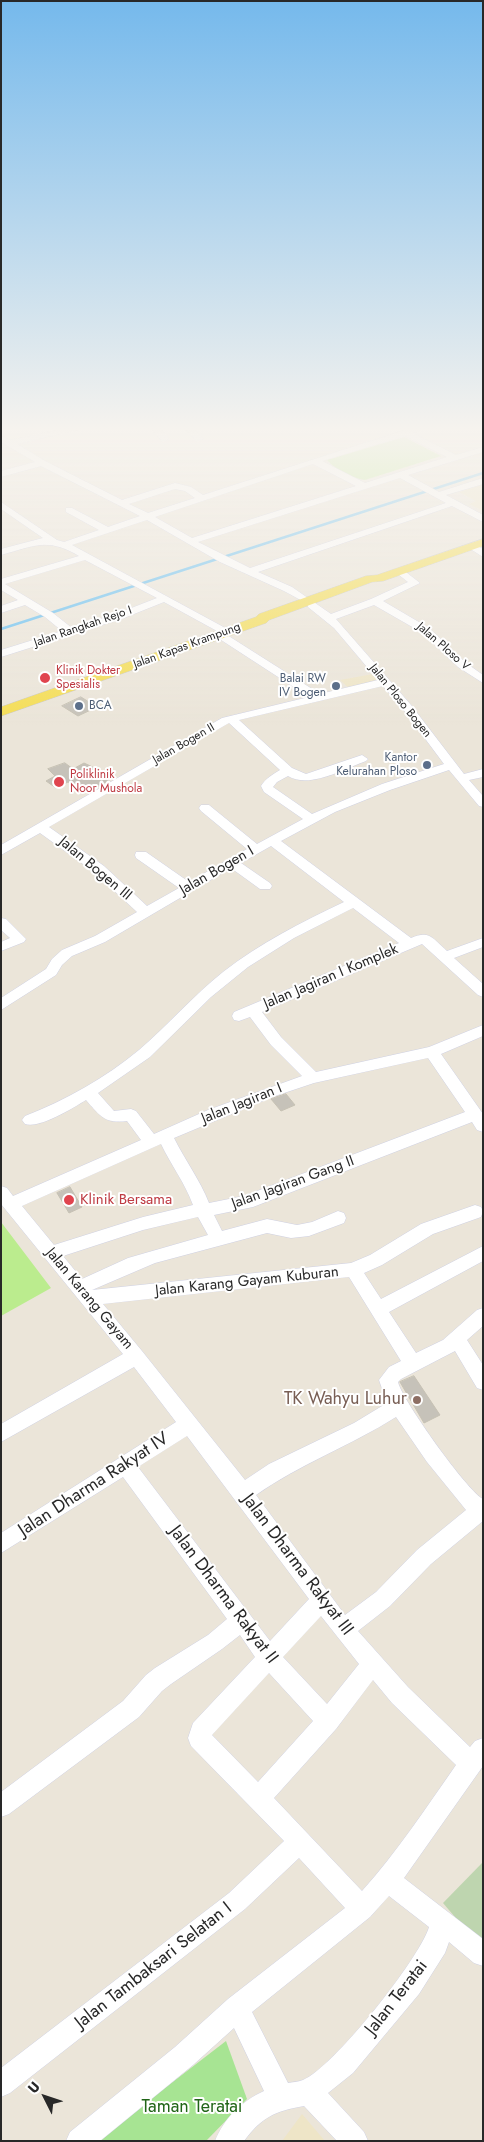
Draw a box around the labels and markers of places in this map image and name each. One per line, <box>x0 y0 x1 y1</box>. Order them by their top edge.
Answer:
place label: Klinik Dokter Spesialis <box>56 664 120 692</box>
marker: Klinik Dokter Spesialis <box>38 671 52 685</box>
place label: Balai RW IV Bogen <box>279 672 326 700</box>
marker: Balai RW IV Bogen <box>330 680 342 692</box>
place label: BCA <box>89 699 112 713</box>
marker: BCA <box>73 700 85 712</box>
place label: Kantor Kelurahan Ploso <box>336 751 417 779</box>
marker: Kantor Kelurahan Ploso <box>421 759 433 771</box>
place label: Poliklinik Noor Mushola <box>70 768 142 796</box>
marker: Poliklinik Noor Mushola <box>52 775 66 789</box>
place label: Klinik Bersama <box>80 1191 172 1209</box>
marker: Klinik Bersama <box>62 1193 76 1207</box>
place label: TK Wahyu Luhur <box>284 1389 407 1411</box>
marker: TK Wahyu Luhur <box>411 1394 423 1406</box>

